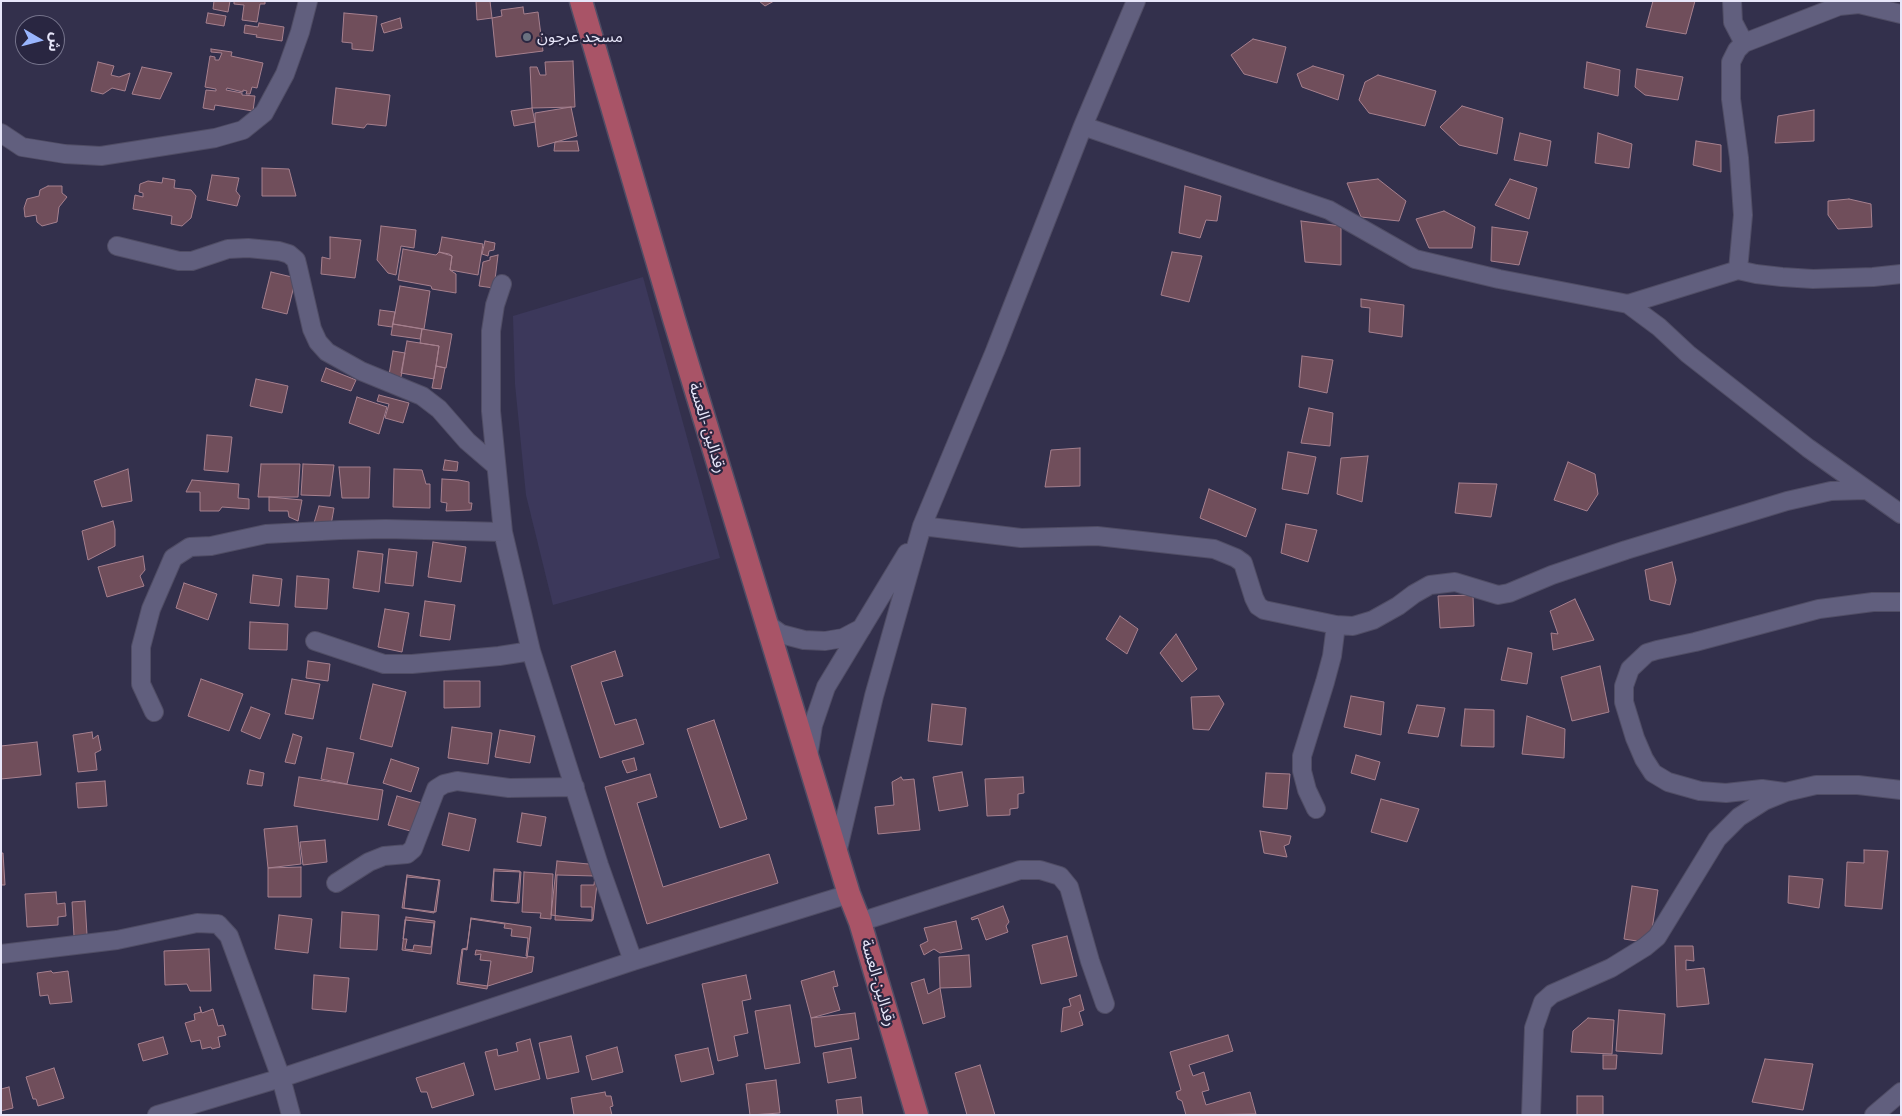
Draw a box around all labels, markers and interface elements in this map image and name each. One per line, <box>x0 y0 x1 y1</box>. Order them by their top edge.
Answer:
north arrow <box>15 15 65 65</box>
place label: مسجد عرجون <box>537 27 623 47</box>
text: ش <box>45 31 64 53</box>
marker: مسجد عرجون <box>521 31 533 43</box>
street label: رقدالين -العسة <box>684 380 730 476</box>
street label: رقدالين-العسة <box>856 937 900 1029</box>

